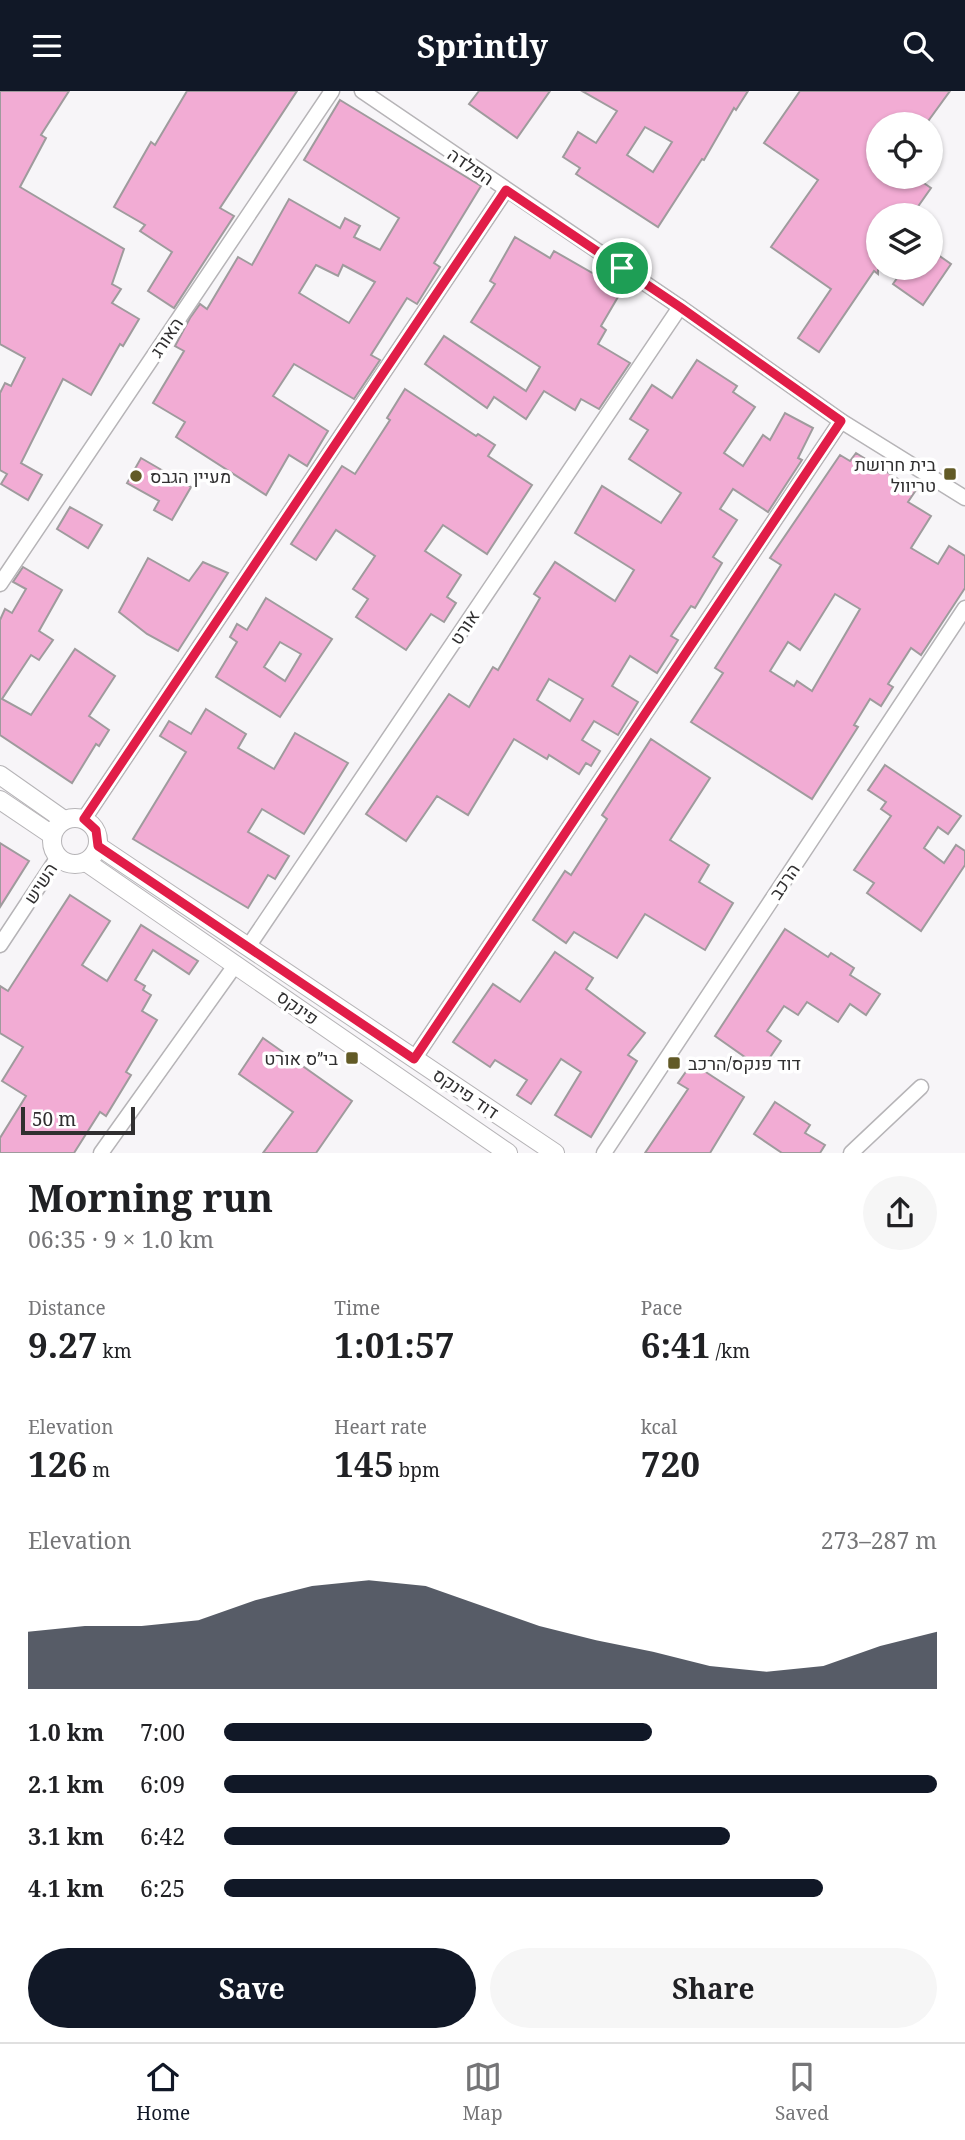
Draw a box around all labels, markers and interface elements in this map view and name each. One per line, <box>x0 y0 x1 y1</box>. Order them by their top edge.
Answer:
text: Sprintly <box>417 24 548 67</box>
icon: menu <box>28 27 66 65</box>
icon: search <box>899 27 937 65</box>
map controls <box>866 112 943 280</box>
button: locate <box>866 112 943 189</box>
street label: הפלדה <box>443 142 499 190</box>
button: layers <box>866 203 943 280</box>
pin <box>592 238 652 298</box>
icon: arrive <box>603 249 641 287</box>
street label: האורג <box>144 312 188 362</box>
place label: בית חרושת טריוול <box>855 452 937 497</box>
place label: מעיין הגבס <box>150 464 231 488</box>
marker: בית חרושת טריוול <box>942 466 958 482</box>
marker: מעיין הגבס <box>128 468 144 484</box>
street label: אורט <box>444 605 484 649</box>
street label: השיש <box>18 858 62 908</box>
street label: הרכב <box>763 858 805 904</box>
street label: פינקס <box>272 984 324 1030</box>
place label: בי״ס אורט <box>264 1046 339 1070</box>
marker: בי״ס אורט <box>344 1050 360 1066</box>
place label: דוד פנקס/הרכב <box>688 1051 801 1075</box>
marker: דוד פנקס/הרכב <box>666 1055 682 1071</box>
street label: דוד פינקס <box>428 1062 504 1124</box>
scale bar <box>21 1104 135 1136</box>
text: 50 m <box>32 1106 76 1132</box>
text: Morning run <box>28 1171 273 1223</box>
button: share <box>863 1176 937 1250</box>
text: 06:35 · 9 × 1.0 km <box>28 1223 214 1255</box>
text: Distance <box>28 1295 106 1321</box>
text: Time <box>334 1295 380 1321</box>
text: Pace <box>641 1295 682 1321</box>
text: 9.27 <box>28 1321 98 1368</box>
text: 1:01:57 <box>334 1321 454 1368</box>
text: 6:41 <box>641 1321 711 1368</box>
text: km <box>98 1338 132 1364</box>
text: /km <box>711 1338 750 1364</box>
text: Elevation <box>28 1414 114 1440</box>
text: Heart rate <box>334 1414 427 1440</box>
text: kcal <box>641 1414 677 1440</box>
text: 126 <box>28 1440 87 1487</box>
text: 145 <box>334 1440 394 1487</box>
text: 720 <box>641 1440 700 1487</box>
text: m <box>87 1457 110 1483</box>
text: bpm <box>394 1457 440 1483</box>
text: Elevation <box>28 1524 132 1556</box>
text: 273–287 m <box>821 1524 937 1556</box>
text: 1.0 km <box>28 1716 104 1748</box>
text: 7:00 <box>140 1716 185 1748</box>
text: 2.1 km <box>28 1768 104 1800</box>
text: 6:09 <box>140 1768 185 1800</box>
text: 3.1 km <box>28 1820 104 1852</box>
text: 6:42 <box>140 1820 185 1852</box>
text: 4.1 km <box>28 1872 104 1904</box>
text: 6:25 <box>140 1872 185 1904</box>
button: Save <box>28 1948 476 2028</box>
button: Share <box>490 1948 937 2028</box>
tab: Home <box>136 2058 190 2126</box>
tab: Map <box>463 2058 503 2126</box>
tab: Saved <box>775 2058 829 2126</box>

